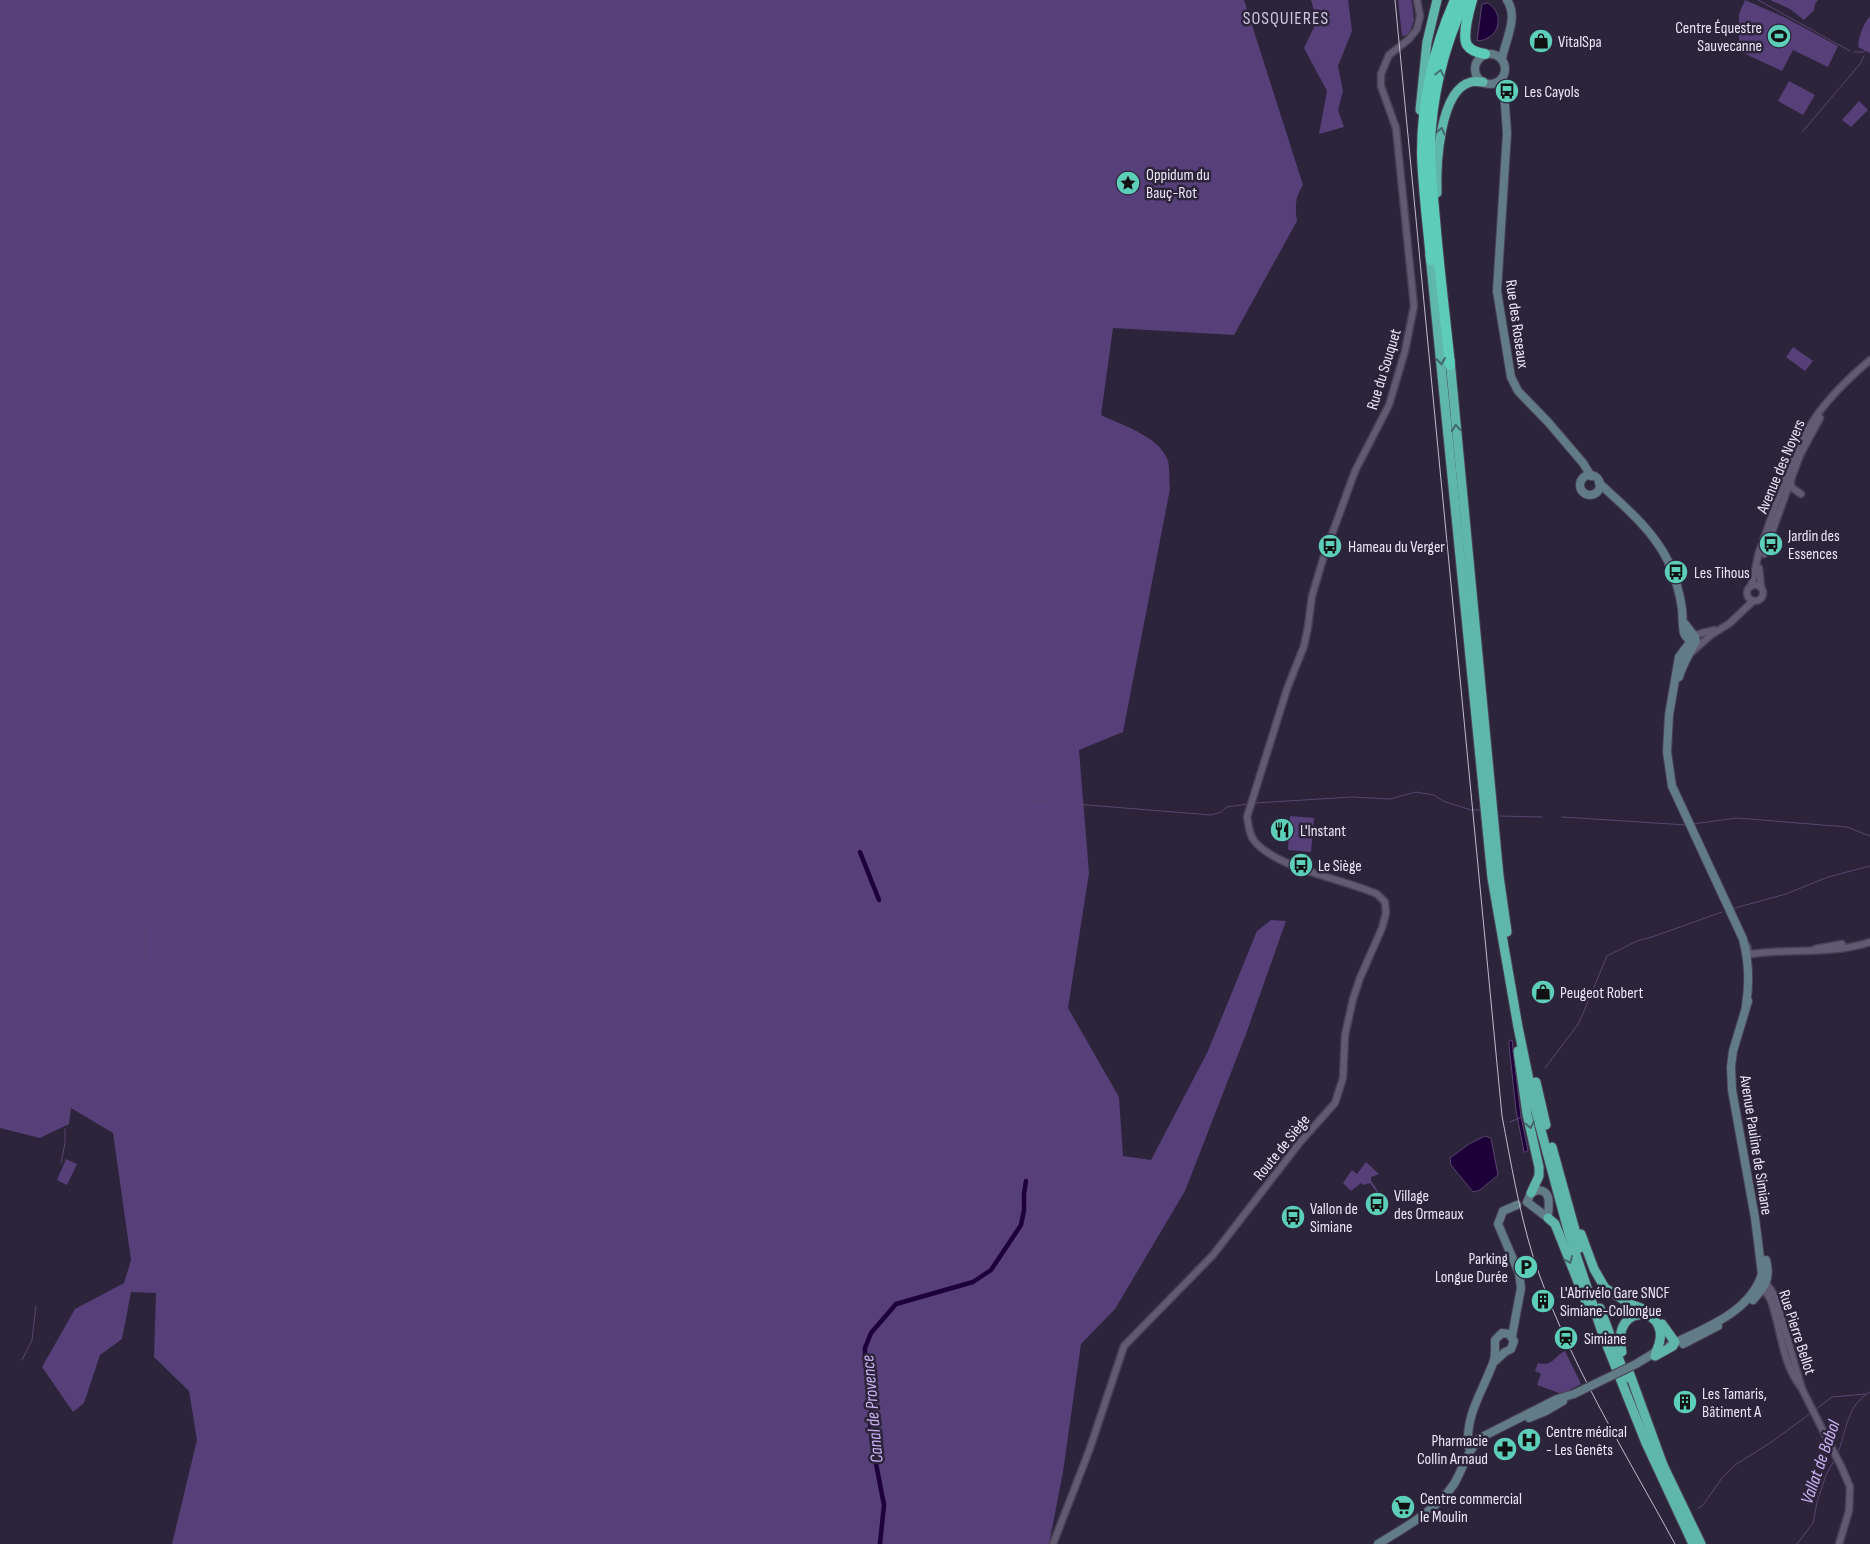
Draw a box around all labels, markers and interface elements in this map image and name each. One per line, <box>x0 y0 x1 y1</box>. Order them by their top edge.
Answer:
district label: SOSQUIERES <box>1243 8 1329 29</box>
place label: Centre Équestre Sauvecanne <box>1675 19 1762 56</box>
sports icon: Centre Équestre Sauvecanne <box>1766 23 1792 49</box>
shop icon: VitalSpa <box>1528 28 1554 54</box>
place label: VitalSpa <box>1558 33 1602 52</box>
one-way arrow <box>1435 68 1445 77</box>
bus stop icon: Les Cayols <box>1494 78 1520 104</box>
place label: Les Cayols <box>1524 83 1580 102</box>
one-way arrow <box>1435 126 1446 135</box>
place label: Oppidum du Bauç-Rot <box>1146 166 1210 203</box>
place icon: Oppidum du Bauç-Rot <box>1115 170 1141 196</box>
street label: Rue des Roseaux <box>1501 279 1532 370</box>
street label: Rue du Souquet <box>1363 327 1406 412</box>
one-way arrow <box>1435 357 1446 365</box>
street label: Avenue des Noyers <box>1753 416 1810 517</box>
one-way arrow <box>1451 424 1462 432</box>
place label: Jardin des Essences <box>1787 527 1840 564</box>
bus stop icon: Jardin des Essences <box>1758 531 1784 557</box>
bus stop icon: Hameau du Verger <box>1317 533 1343 559</box>
place label: Hameau du Verger <box>1348 538 1445 557</box>
bus stop icon: Les Tihous <box>1663 559 1689 585</box>
place label: Les Tihous <box>1694 564 1750 583</box>
restaurant icon: L'Instant <box>1269 817 1295 843</box>
place label: L'Instant <box>1300 822 1346 841</box>
bus stop icon: Le Siège <box>1288 852 1314 878</box>
place label: Le Siège <box>1318 857 1362 876</box>
shop icon: Peugeot Robert <box>1530 979 1556 1005</box>
place label: Peugeot Robert <box>1560 984 1643 1003</box>
street label: Avenue Pauline de Simiane <box>1735 1073 1776 1217</box>
street label: Route de Siège <box>1250 1111 1314 1185</box>
one-way arrow <box>1524 1120 1534 1129</box>
place label: Village des Ormeaux <box>1394 1187 1463 1224</box>
bus stop icon: Village des Ormeaux <box>1364 1191 1390 1217</box>
place label: Vallon de Simiane <box>1310 1200 1358 1237</box>
bus stop icon: Vallon de Simiane <box>1280 1204 1306 1230</box>
place label: Parking Longue Durée <box>1435 1250 1508 1287</box>
parking icon: Parking Longue Durée <box>1513 1254 1539 1280</box>
one-way arrow <box>1563 1256 1573 1264</box>
place label: L'Abrivélo Gare SNCF Simiane-Collongue <box>1560 1284 1670 1321</box>
building icon: L'Abrivélo Gare SNCF Simiane-Collongue <box>1530 1288 1556 1314</box>
street label: Rue Pierre Bellot <box>1774 1288 1819 1377</box>
station icon: Simiane <box>1553 1325 1579 1351</box>
place label: Simiane <box>1584 1330 1627 1349</box>
water label: Canal de Provence <box>857 1354 888 1464</box>
place label: Les Tamaris, Bâtiment A <box>1702 1385 1767 1422</box>
building icon: Les Tamaris, Bâtiment A <box>1672 1389 1698 1415</box>
water label: Vallat de Babol <box>1796 1417 1845 1507</box>
place label: Centre médical - Les Genêts <box>1546 1423 1627 1460</box>
hospital icon: Centre médical - Les Genêts <box>1516 1427 1542 1453</box>
place label: Pharmacie Collin Arnaud <box>1417 1432 1488 1469</box>
pharmacy icon: Pharmacie Collin Arnaud <box>1492 1436 1518 1462</box>
place label: Centre commercial le Moulin <box>1420 1490 1522 1527</box>
supermarket icon: Centre commercial le Moulin <box>1390 1494 1416 1520</box>

